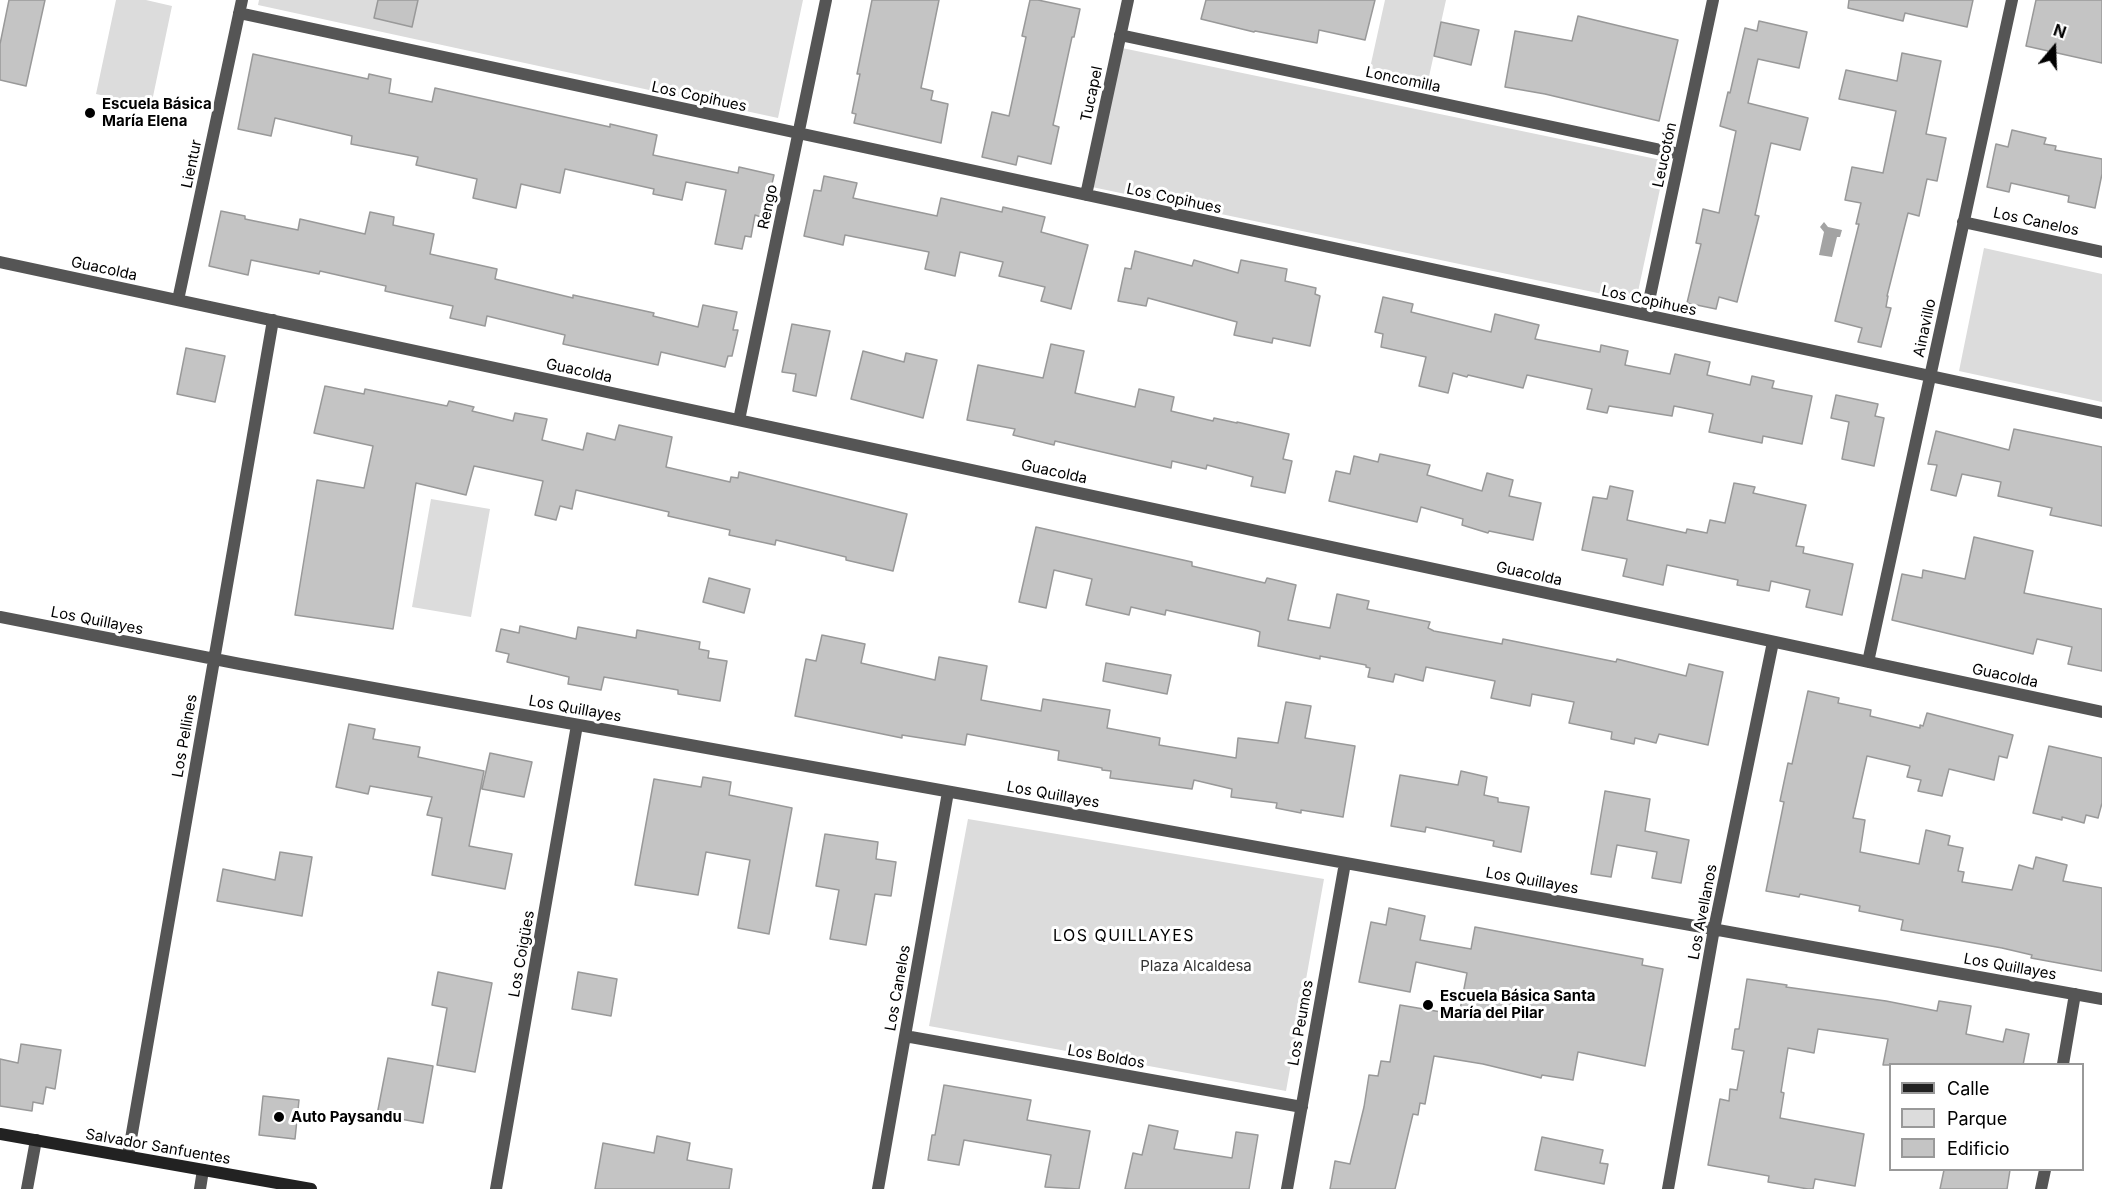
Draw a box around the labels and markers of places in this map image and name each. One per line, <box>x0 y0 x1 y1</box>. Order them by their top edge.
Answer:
place label: Escuela Básica María Elena <box>102 95 212 130</box>
marker: Escuela Básica María Elena <box>83 106 97 120</box>
place label: Escuela Básica Santa María del Pilar <box>1440 987 1595 1022</box>
marker: Escuela Básica Santa María del Pilar <box>1421 998 1435 1012</box>
place label: Auto Paysandu <box>291 1108 402 1126</box>
marker: Auto Paysandu <box>272 1110 286 1124</box>

